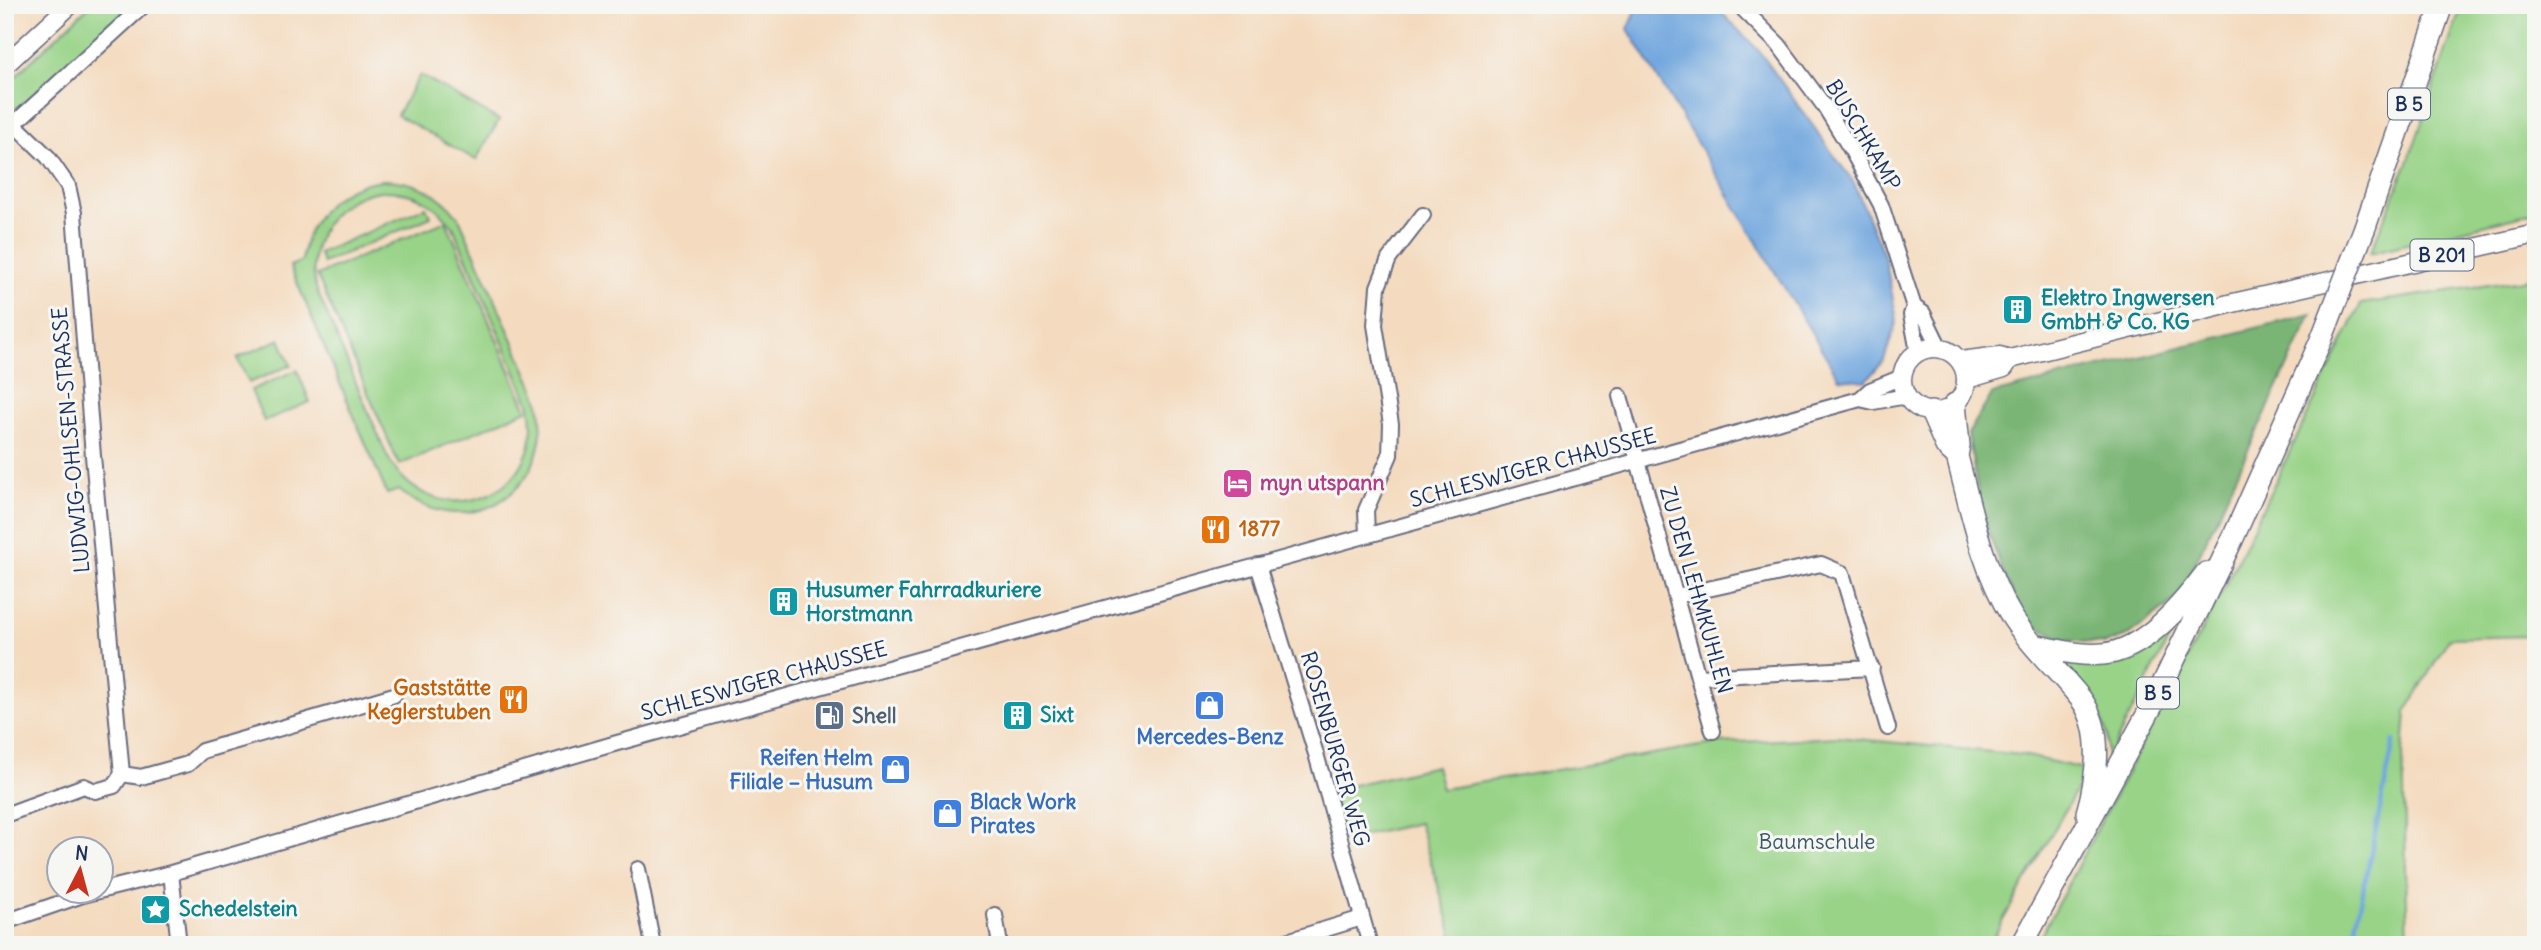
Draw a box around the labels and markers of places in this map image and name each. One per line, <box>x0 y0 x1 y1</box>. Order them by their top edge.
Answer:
place label: Elektro Ingwersen GmbH & Co. KG <box>2041 284 2215 335</box>
building icon: Elektro Ingwersen GmbH & Co. KG <box>2001 293 2035 327</box>
hotel icon: myn utspann <box>1220 466 1254 500</box>
place label: myn utspann <box>1260 469 1385 496</box>
restaurant icon: 1877 <box>1199 512 1233 546</box>
place label: 1877 <box>1239 515 1281 542</box>
place label: Husumer Fahrradkuriere Horstmann <box>806 576 1041 627</box>
building icon: Husumer Fahrradkuriere Horstmann <box>766 585 800 619</box>
place label: Gaststätte Keglerstuben <box>367 674 491 725</box>
restaurant icon: Gaststätte Keglerstuben <box>497 683 531 717</box>
shop icon: Mercedes-Benz <box>1193 688 1227 722</box>
building icon: Sixt <box>1000 698 1034 732</box>
fuel station icon: Shell <box>812 699 846 733</box>
place label: Sixt <box>1040 701 1075 728</box>
place label: Shell <box>852 702 897 729</box>
place label: Mercedes-Benz <box>1136 723 1284 750</box>
place label: Reifen Helm Filiale – Husum <box>729 744 874 795</box>
shop icon: Reifen Helm Filiale – Husum <box>879 753 913 787</box>
place label: Black Work Pirates <box>970 788 1076 839</box>
shop icon: Black Work Pirates <box>930 797 964 831</box>
place icon: Schedelstein <box>139 892 173 926</box>
place label: Schedelstein <box>179 895 298 922</box>

